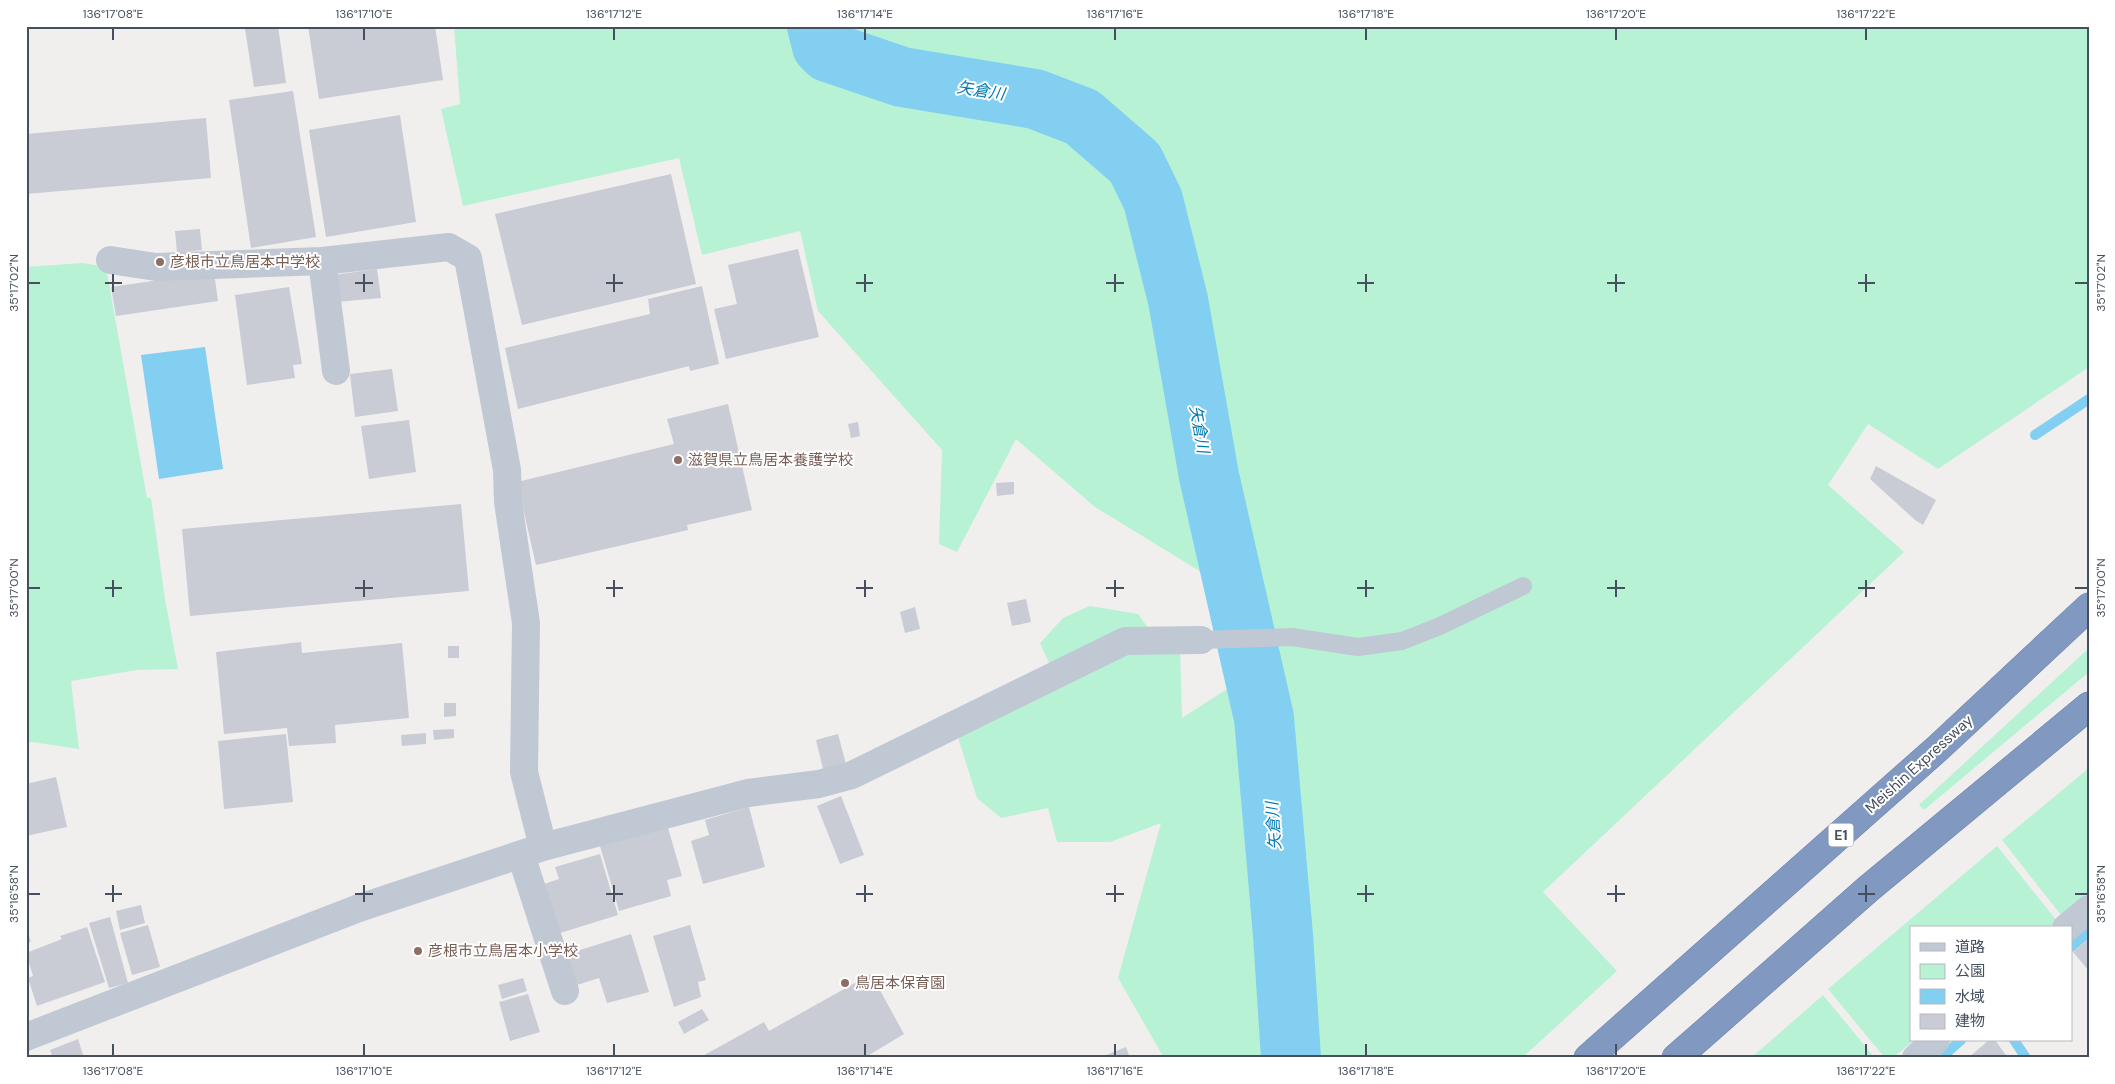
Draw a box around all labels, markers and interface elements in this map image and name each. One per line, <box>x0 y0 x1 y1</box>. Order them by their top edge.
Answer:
text: 136°17'08"E <box>83 6 144 22</box>
text: 136°17'10"E <box>335 6 393 22</box>
text: 136°17'12"E <box>586 6 642 22</box>
text: 136°17'14"E <box>837 6 893 22</box>
text: 136°17'16"E <box>1087 6 1143 22</box>
text: 136°17'18"E <box>1338 6 1394 22</box>
text: 136°17'20"E <box>1586 6 1646 22</box>
text: 136°17'22"E <box>1836 6 1896 22</box>
water label: 矢倉川 <box>956 76 1008 105</box>
place label: 彦根市立鳥居本中学校 <box>170 252 320 272</box>
text: 35°17'02"N <box>6 254 22 312</box>
text: 35°17'02"N <box>2093 254 2109 312</box>
marker: 彦根市立鳥居本中学校 <box>154 256 166 268</box>
water label: 矢倉川 <box>1185 404 1214 457</box>
place label: 滋賀県立鳥居本養護学校 <box>688 450 853 470</box>
marker: 滋賀県立鳥居本養護学校 <box>672 454 684 466</box>
text: 35°17'00"N <box>6 558 22 618</box>
text: 35°17'00"N <box>2093 558 2109 618</box>
street label: Meishin Expressway <box>1861 710 1978 818</box>
water label: 矢倉川 <box>1261 799 1286 851</box>
road number: E1 <box>1828 824 1854 846</box>
text: 35°16'58"N <box>6 865 22 923</box>
text: 35°16'58"N <box>2093 865 2109 923</box>
legend <box>1910 926 2072 1042</box>
text: 道路 <box>1955 937 1985 957</box>
place label: 彦根市立鳥居本小学校 <box>428 941 578 961</box>
marker: 彦根市立鳥居本小学校 <box>412 945 424 957</box>
text: 公園 <box>1955 961 1985 981</box>
place label: 鳥居本保育園 <box>855 973 945 993</box>
marker: 鳥居本保育園 <box>839 977 851 989</box>
text: 水域 <box>1955 987 1985 1007</box>
text: 建物 <box>1955 1011 1985 1031</box>
text: 136°17'08"E <box>83 1063 144 1079</box>
text: 136°17'10"E <box>335 1063 393 1079</box>
text: 136°17'12"E <box>586 1063 642 1079</box>
text: 136°17'14"E <box>837 1063 893 1079</box>
text: 136°17'16"E <box>1087 1063 1143 1079</box>
text: 136°17'18"E <box>1338 1063 1394 1079</box>
text: 136°17'20"E <box>1586 1063 1646 1079</box>
text: 136°17'22"E <box>1836 1063 1896 1079</box>

